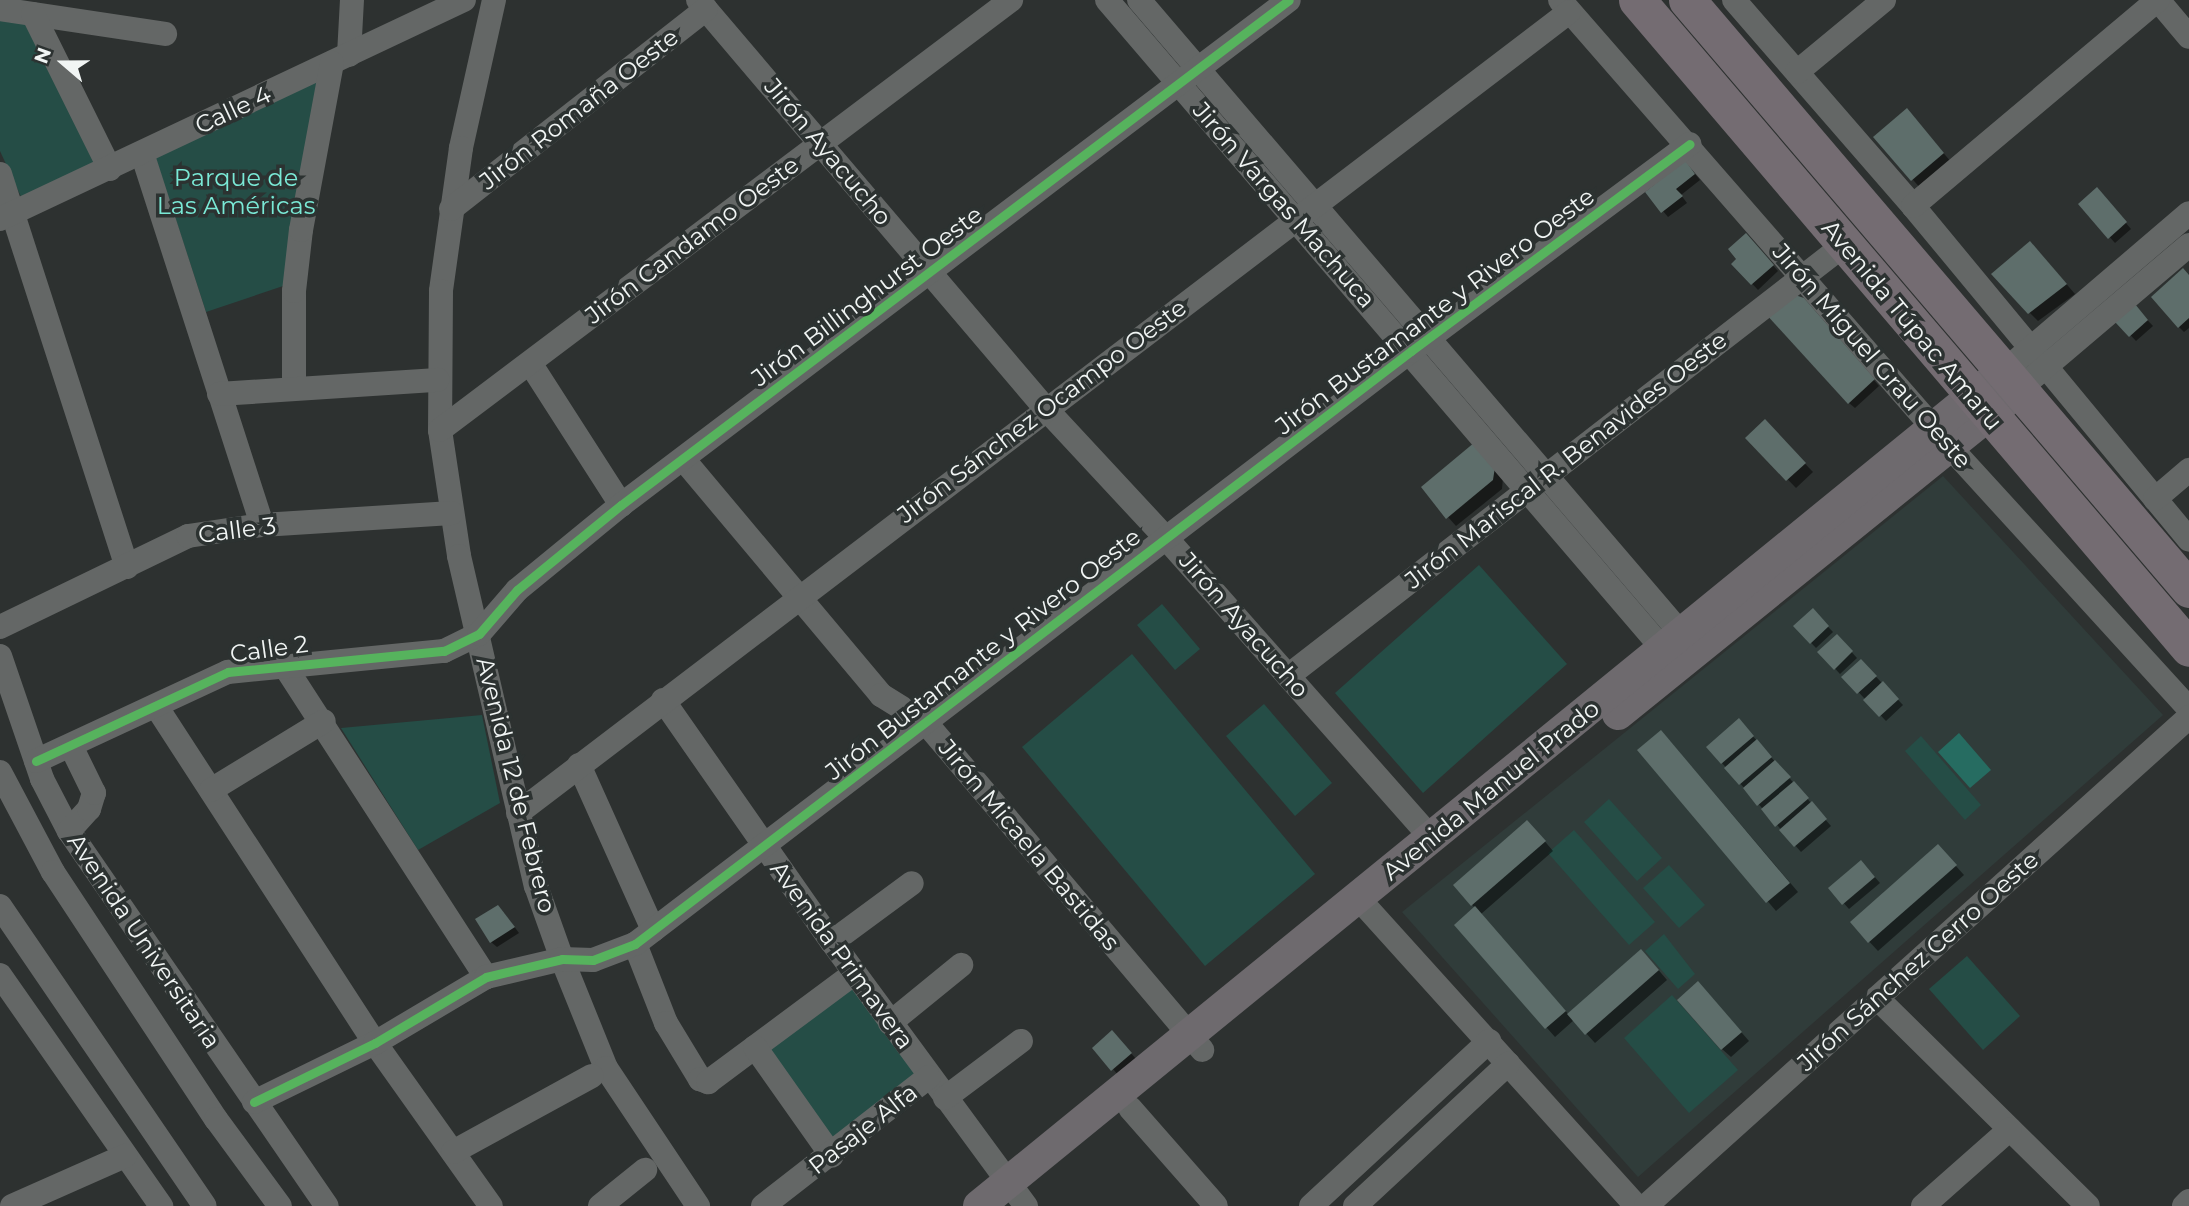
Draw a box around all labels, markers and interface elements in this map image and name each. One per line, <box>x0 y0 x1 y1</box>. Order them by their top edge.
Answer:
street label: Jirón Romaña Oeste <box>474 22 684 196</box>
north arrow <box>28 28 98 98</box>
text: N <box>29 45 56 67</box>
street label: Jirón Ayacucho <box>758 73 898 231</box>
street label: Calle 4 <box>190 80 276 140</box>
street label: Jirón Vargas Machuca <box>1187 96 1381 314</box>
street label: Jirón Candamo Oeste <box>580 150 804 330</box>
park label: Parque de Las Américas <box>157 164 315 220</box>
street label: Jirón Bustamante y Rivero Oeste <box>1270 182 1600 440</box>
street label: Jirón Billinghurst Oeste <box>746 200 988 392</box>
street label: Avenida Túpac Amaru <box>1816 214 2008 436</box>
street label: Jirón Miguel Grau Oeste <box>1767 238 1977 474</box>
street label: Jirón Sánchez Ocampo Oeste <box>892 293 1192 529</box>
street label: Jirón Mariscal R. Benavides Oeste <box>1399 325 1733 595</box>
street label: Calle 3 <box>196 511 278 549</box>
street label: Jirón Bustamante y Rivero Oeste <box>820 522 1146 786</box>
street label: Jirón Ayacucho <box>1173 547 1315 703</box>
street label: Calle 2 <box>228 629 310 669</box>
street label: Avenida 12 de Febrero <box>470 654 562 916</box>
street label: Avenida Manuel Prado <box>1377 694 1605 886</box>
street label: Jirón Micaela Bastidas <box>932 734 1126 956</box>
street label: Avenida Universitaria <box>61 828 227 1054</box>
street label: Jirón Sánchez Cerro Oeste <box>1792 845 2044 1077</box>
street label: Avenida Primavera <box>764 856 920 1054</box>
street label: Pasaje Alfa <box>803 1078 923 1180</box>

